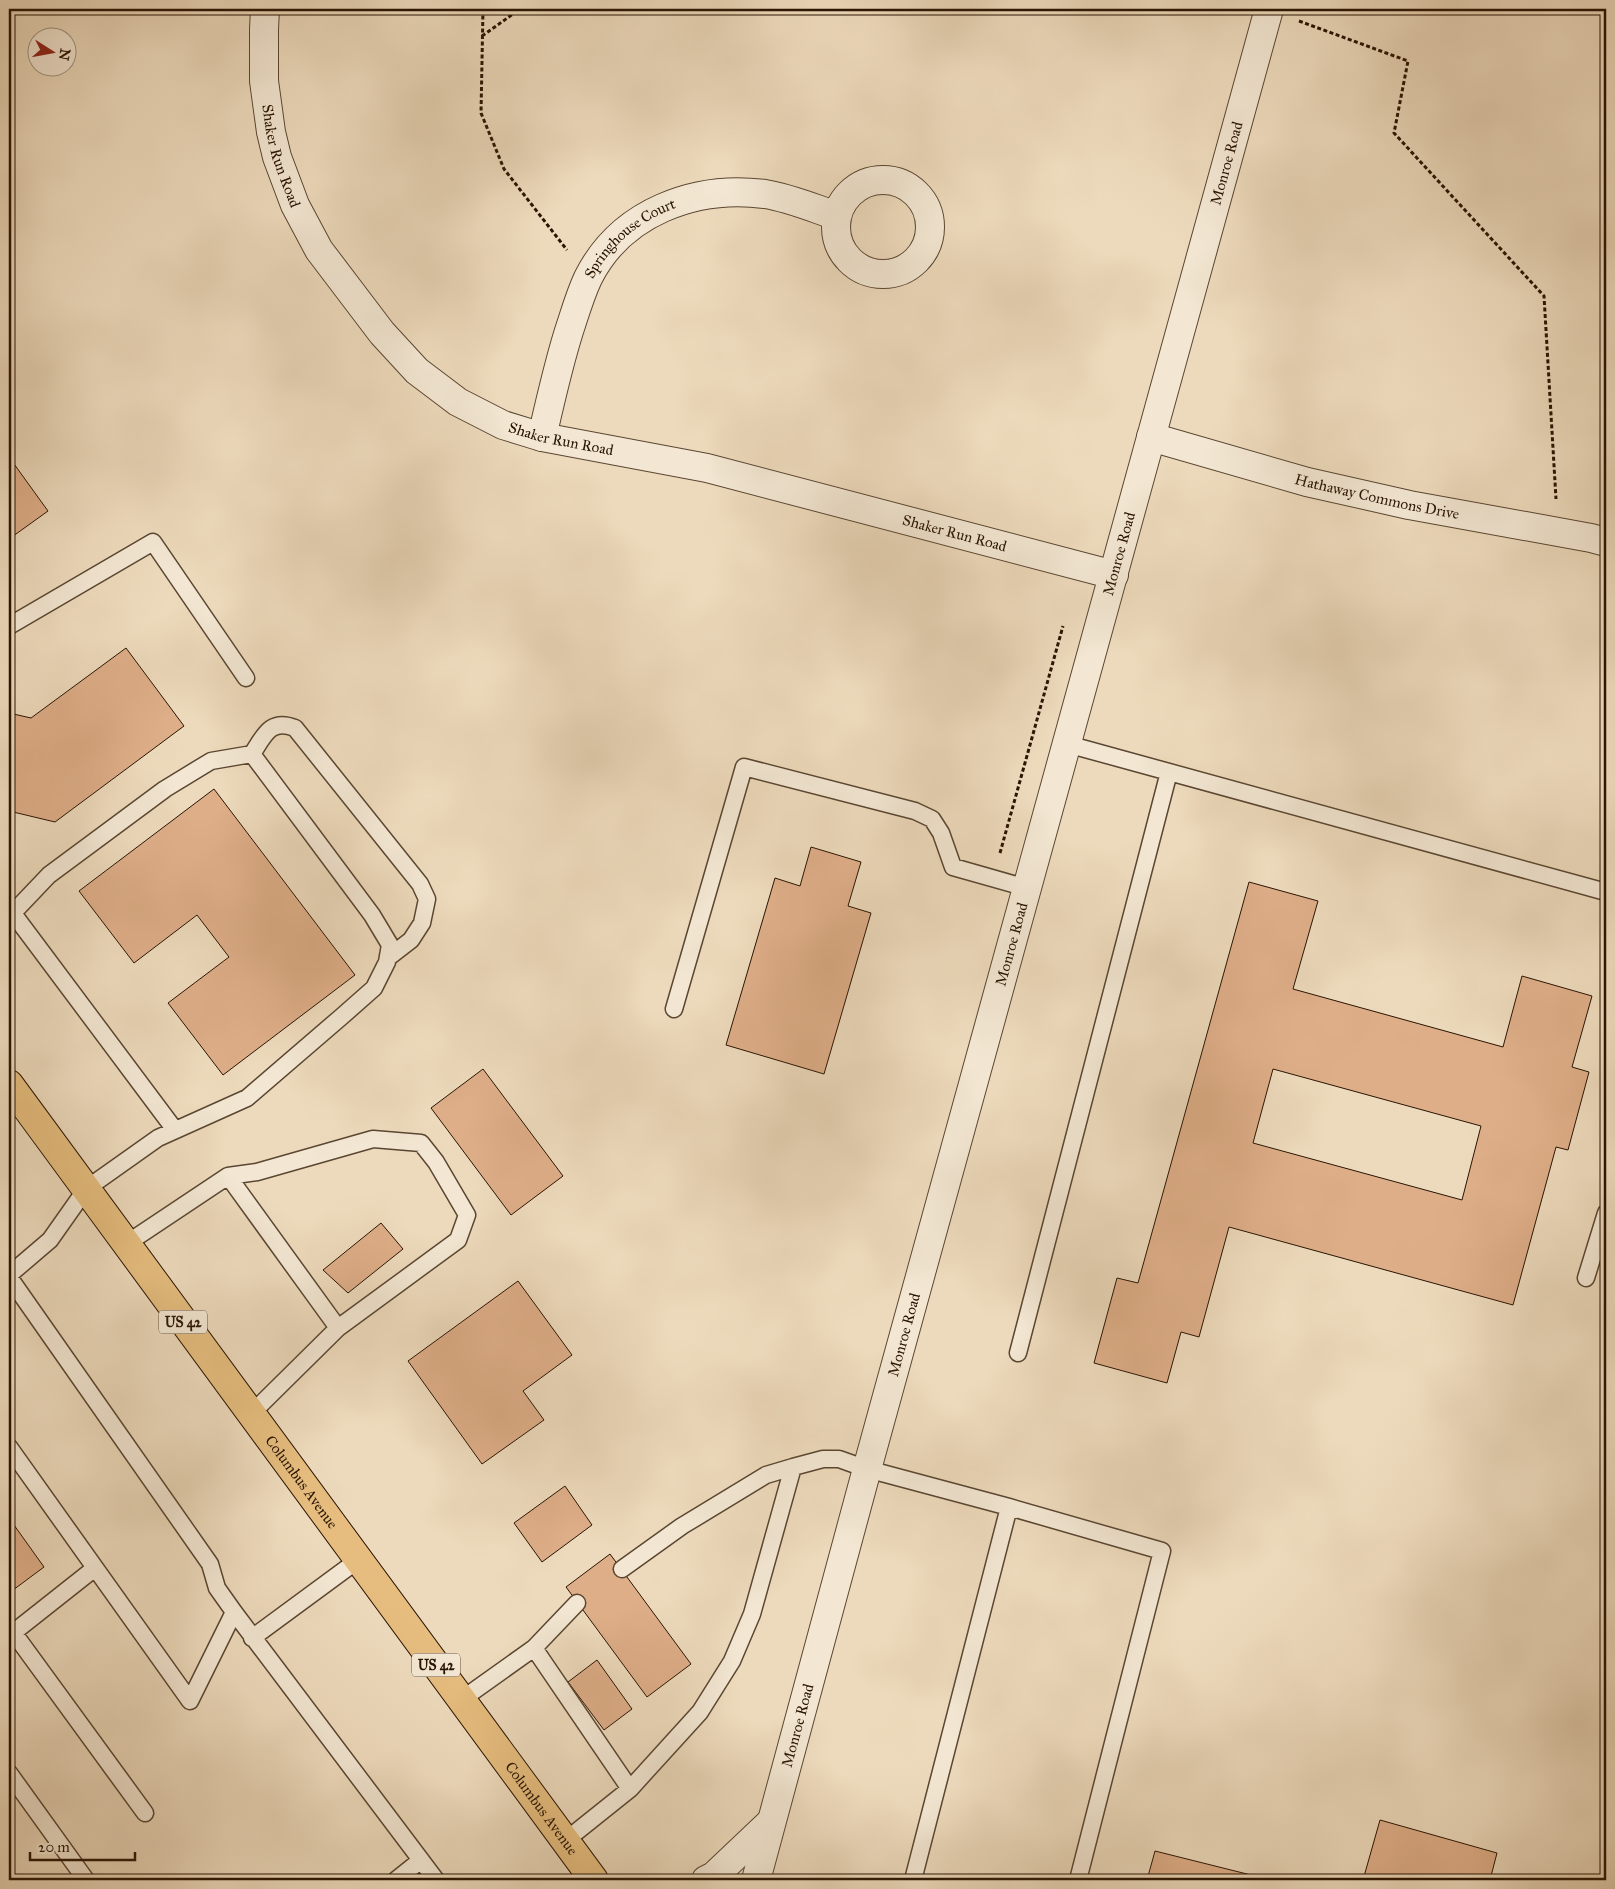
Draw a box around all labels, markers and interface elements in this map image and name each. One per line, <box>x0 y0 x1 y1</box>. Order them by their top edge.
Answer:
north arrow <box>28 28 78 78</box>
text: N <box>55 47 74 62</box>
street label: Shaker Run Road <box>258 103 304 211</box>
street label: Monroe Road <box>1206 119 1247 207</box>
street label: Springhouse Court <box>580 194 679 281</box>
street label: Shaker Run Road <box>506 418 615 459</box>
street label: Hathaway Commons Drive <box>1293 470 1461 523</box>
street label: Monroe Road <box>1099 510 1139 598</box>
street label: Shaker Run Road <box>901 511 1009 556</box>
street label: Monroe Road <box>991 900 1032 988</box>
street label: Monroe Road <box>884 1291 924 1378</box>
road number: US 42 <box>159 1310 207 1334</box>
street label: Columbus Avenue <box>261 1432 342 1532</box>
road number: US 42 <box>412 1654 460 1676</box>
street label: Monroe Road <box>778 1681 818 1769</box>
street label: Columbus Avenue <box>501 1758 582 1859</box>
scale bar <box>30 1829 135 1861</box>
text: 20 m <box>38 1838 70 1856</box>

